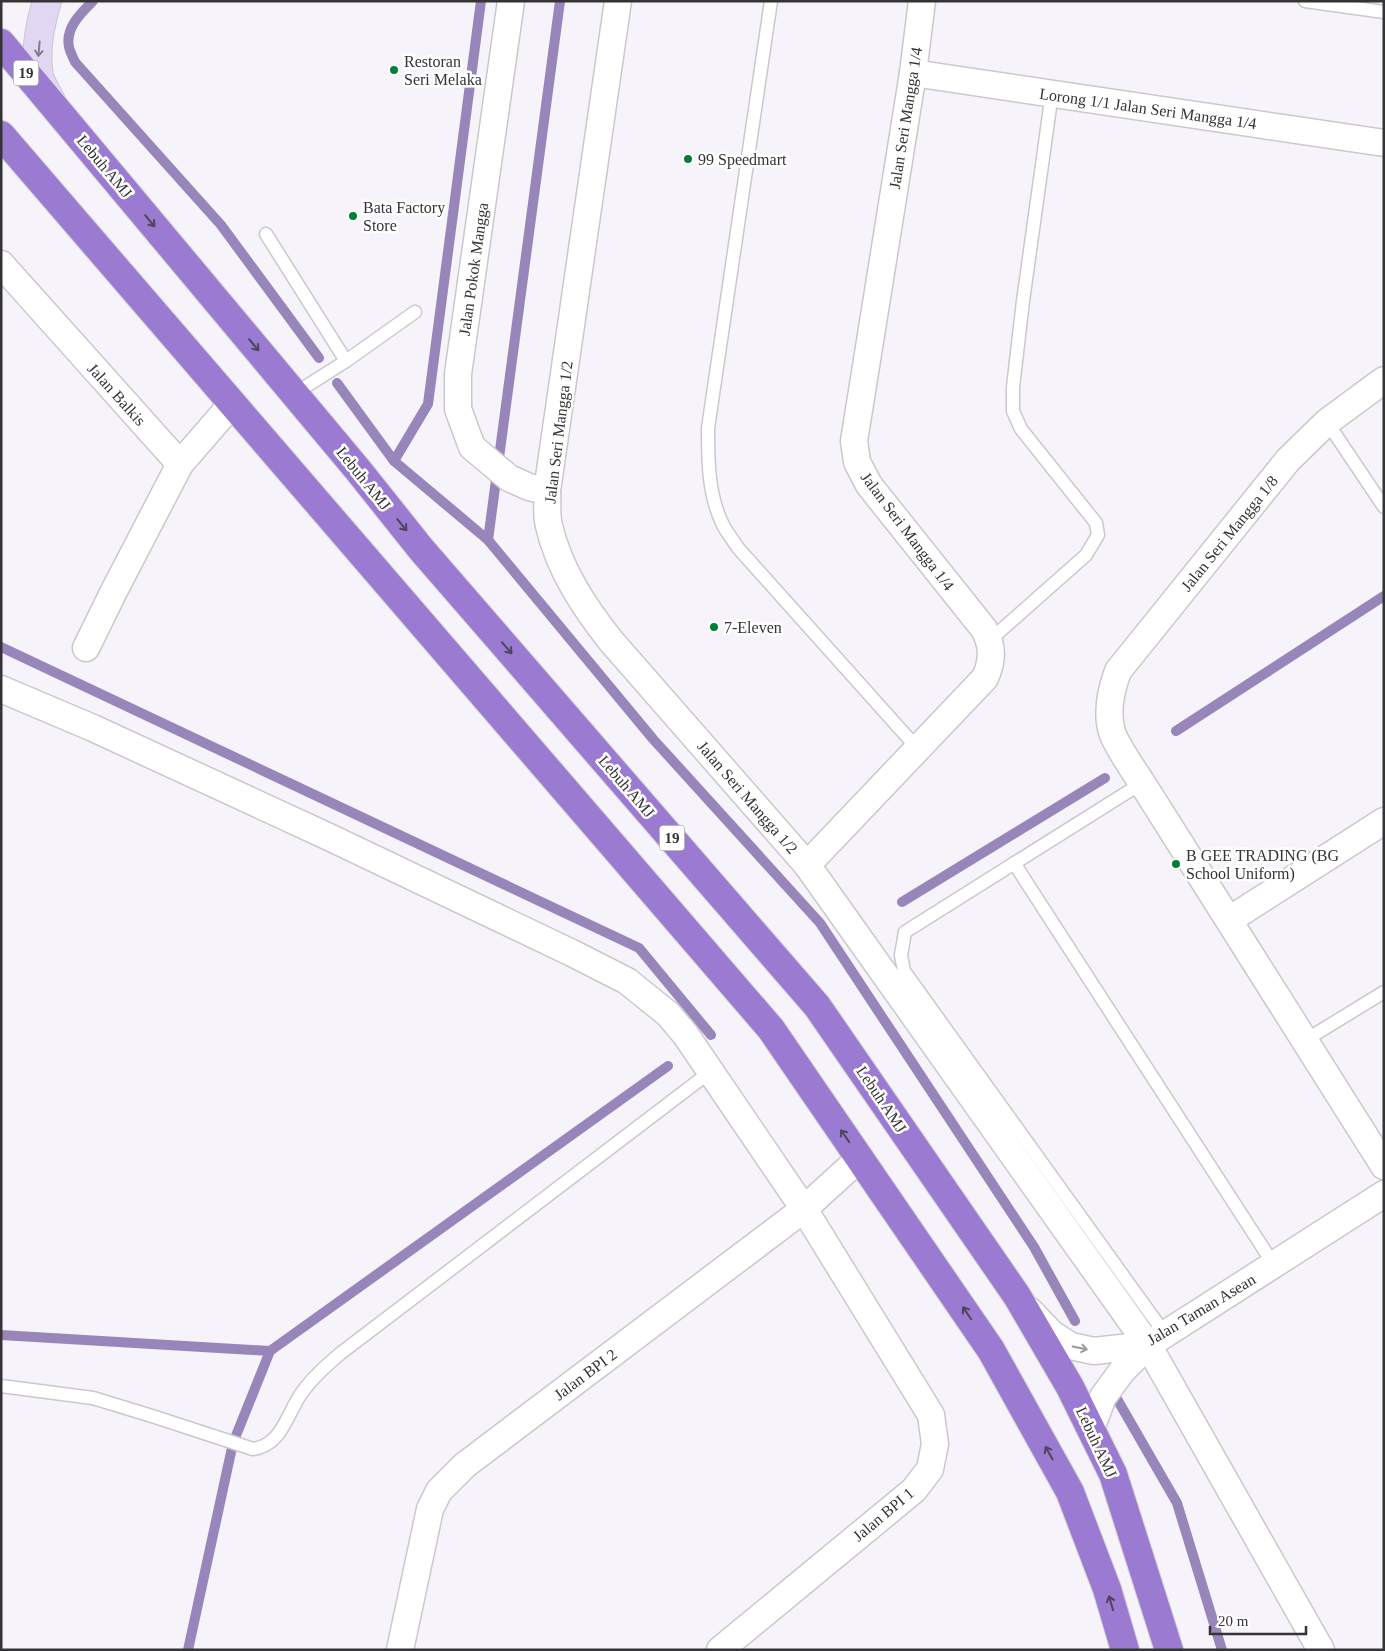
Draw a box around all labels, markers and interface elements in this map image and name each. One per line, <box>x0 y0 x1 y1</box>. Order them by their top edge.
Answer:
one-way arrow <box>34 41 44 57</box>
street label: Jalan Seri Mangga 1/4 <box>886 46 926 190</box>
place label: Restoran Seri Melaka <box>404 53 482 88</box>
road number: 19 <box>14 60 38 86</box>
marker: Restoran Seri Melaka <box>388 64 400 76</box>
street label: Lorong 1/1 Jalan Seri Mangga 1/4 <box>1038 85 1258 133</box>
street label: Lebuh AMJ <box>74 132 136 201</box>
place label: 99 Speedmart <box>698 151 787 169</box>
marker: 99 Speedmart <box>682 153 694 165</box>
place label: Bata Factory Store <box>363 199 445 234</box>
street label: Jalan Pokok Mangga <box>456 201 492 337</box>
marker: Bata Factory Store <box>347 210 359 222</box>
one-way arrow <box>144 214 155 227</box>
one-way arrow <box>248 339 260 352</box>
street label: Jalan Balkis <box>84 360 149 429</box>
street label: Jalan Seri Mangga 1/2 <box>541 360 577 504</box>
street label: Lebuh AMJ <box>333 443 394 513</box>
street label: Jalan Seri Mangga 1/4 <box>857 469 958 594</box>
street label: Jalan Seri Mangga 1/8 <box>1178 472 1282 595</box>
one-way arrow <box>396 518 407 531</box>
place label: 7-Eleven <box>724 619 782 636</box>
marker: 7-Eleven <box>708 621 720 633</box>
one-way arrow <box>502 642 513 655</box>
street label: Jalan Seri Mangga 1/2 <box>693 738 801 858</box>
street label: Lebuh AMJ <box>595 752 658 821</box>
road number: 19 <box>660 826 684 850</box>
place label: B GEE TRADING (BG School Uniform) <box>1186 847 1339 883</box>
marker: B GEE TRADING (BG School Uniform) <box>1170 858 1182 870</box>
street label: Lebuh AMJ <box>853 1063 910 1136</box>
one-way arrow <box>840 1129 850 1143</box>
street label: Jalan Taman Asean <box>1144 1270 1258 1348</box>
one-way arrow <box>961 1307 971 1321</box>
one-way arrow <box>1072 1344 1088 1353</box>
street label: Jalan BPI 2 <box>551 1345 620 1403</box>
street label: Lebuh AMJ <box>1073 1404 1120 1480</box>
one-way arrow <box>1044 1446 1054 1461</box>
street label: Jalan BPI 1 <box>850 1484 917 1545</box>
one-way arrow <box>1105 1595 1115 1611</box>
scale bar <box>1210 1604 1306 1636</box>
text: 20 m <box>1218 1613 1249 1629</box>

